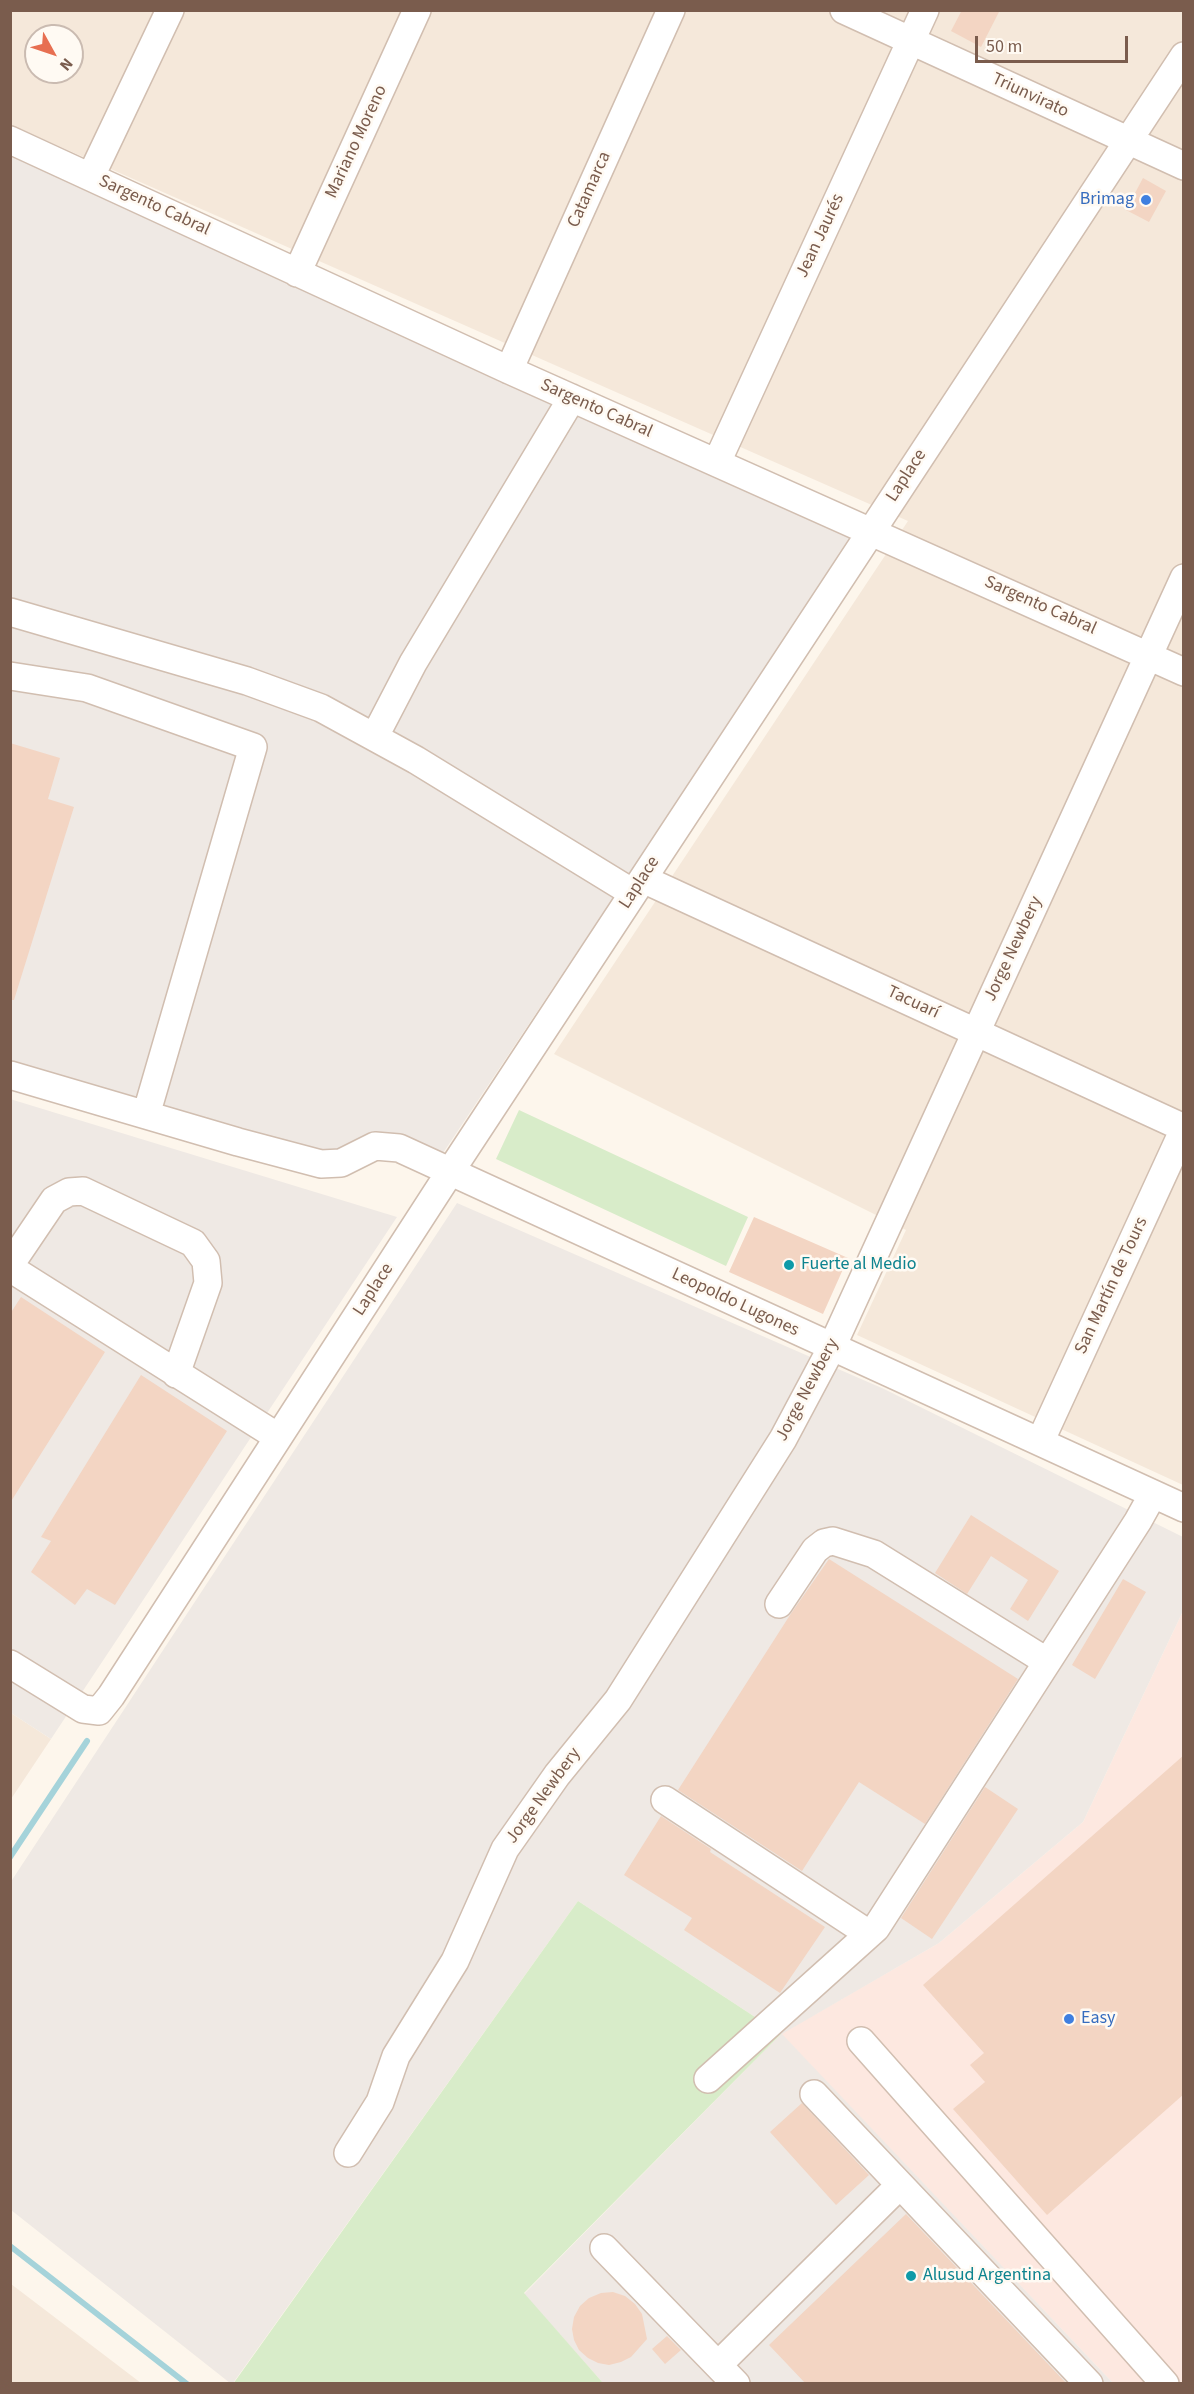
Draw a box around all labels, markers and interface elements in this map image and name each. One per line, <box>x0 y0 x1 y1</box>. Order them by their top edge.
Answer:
north arrow <box>24 24 84 84</box>
scale bar <box>978 24 1131 62</box>
text: 50 m <box>986 34 1022 59</box>
text: N <box>54 53 78 75</box>
street label: Triunvirato <box>988 69 1072 123</box>
street label: Mariano Moreno <box>321 82 393 202</box>
street label: Catamarca <box>564 149 616 231</box>
street label: Sargento Cabral <box>95 171 213 241</box>
place label: Brimag <box>1080 189 1134 211</box>
street label: Jean Jaurés <box>792 191 850 281</box>
marker: Brimag <box>1139 193 1153 207</box>
street label: Sargento Cabral <box>537 375 655 443</box>
street label: Laplace <box>882 446 932 506</box>
street label: Sargento Cabral <box>981 572 1099 640</box>
street label: Laplace <box>615 853 665 913</box>
street label: Jorge Newbery <box>980 893 1048 1005</box>
street label: Tacuarí <box>883 982 943 1024</box>
street label: San Martín de Tours <box>1071 1214 1153 1358</box>
place label: Fuerte al Medio <box>801 1254 916 1276</box>
marker: Fuerte al Medio <box>782 1258 796 1272</box>
street label: Laplace <box>349 1260 399 1320</box>
street label: Leopoldo Lugones <box>668 1264 802 1342</box>
street label: Jorge Newbery <box>772 1335 844 1445</box>
street label: Jorge Newbery <box>502 1744 586 1848</box>
place label: Easy <box>1081 2008 1116 2030</box>
marker: Easy <box>1062 2012 1076 2026</box>
place label: Alusud Argentina <box>923 2265 1051 2287</box>
marker: Alusud Argentina <box>904 2269 918 2283</box>

